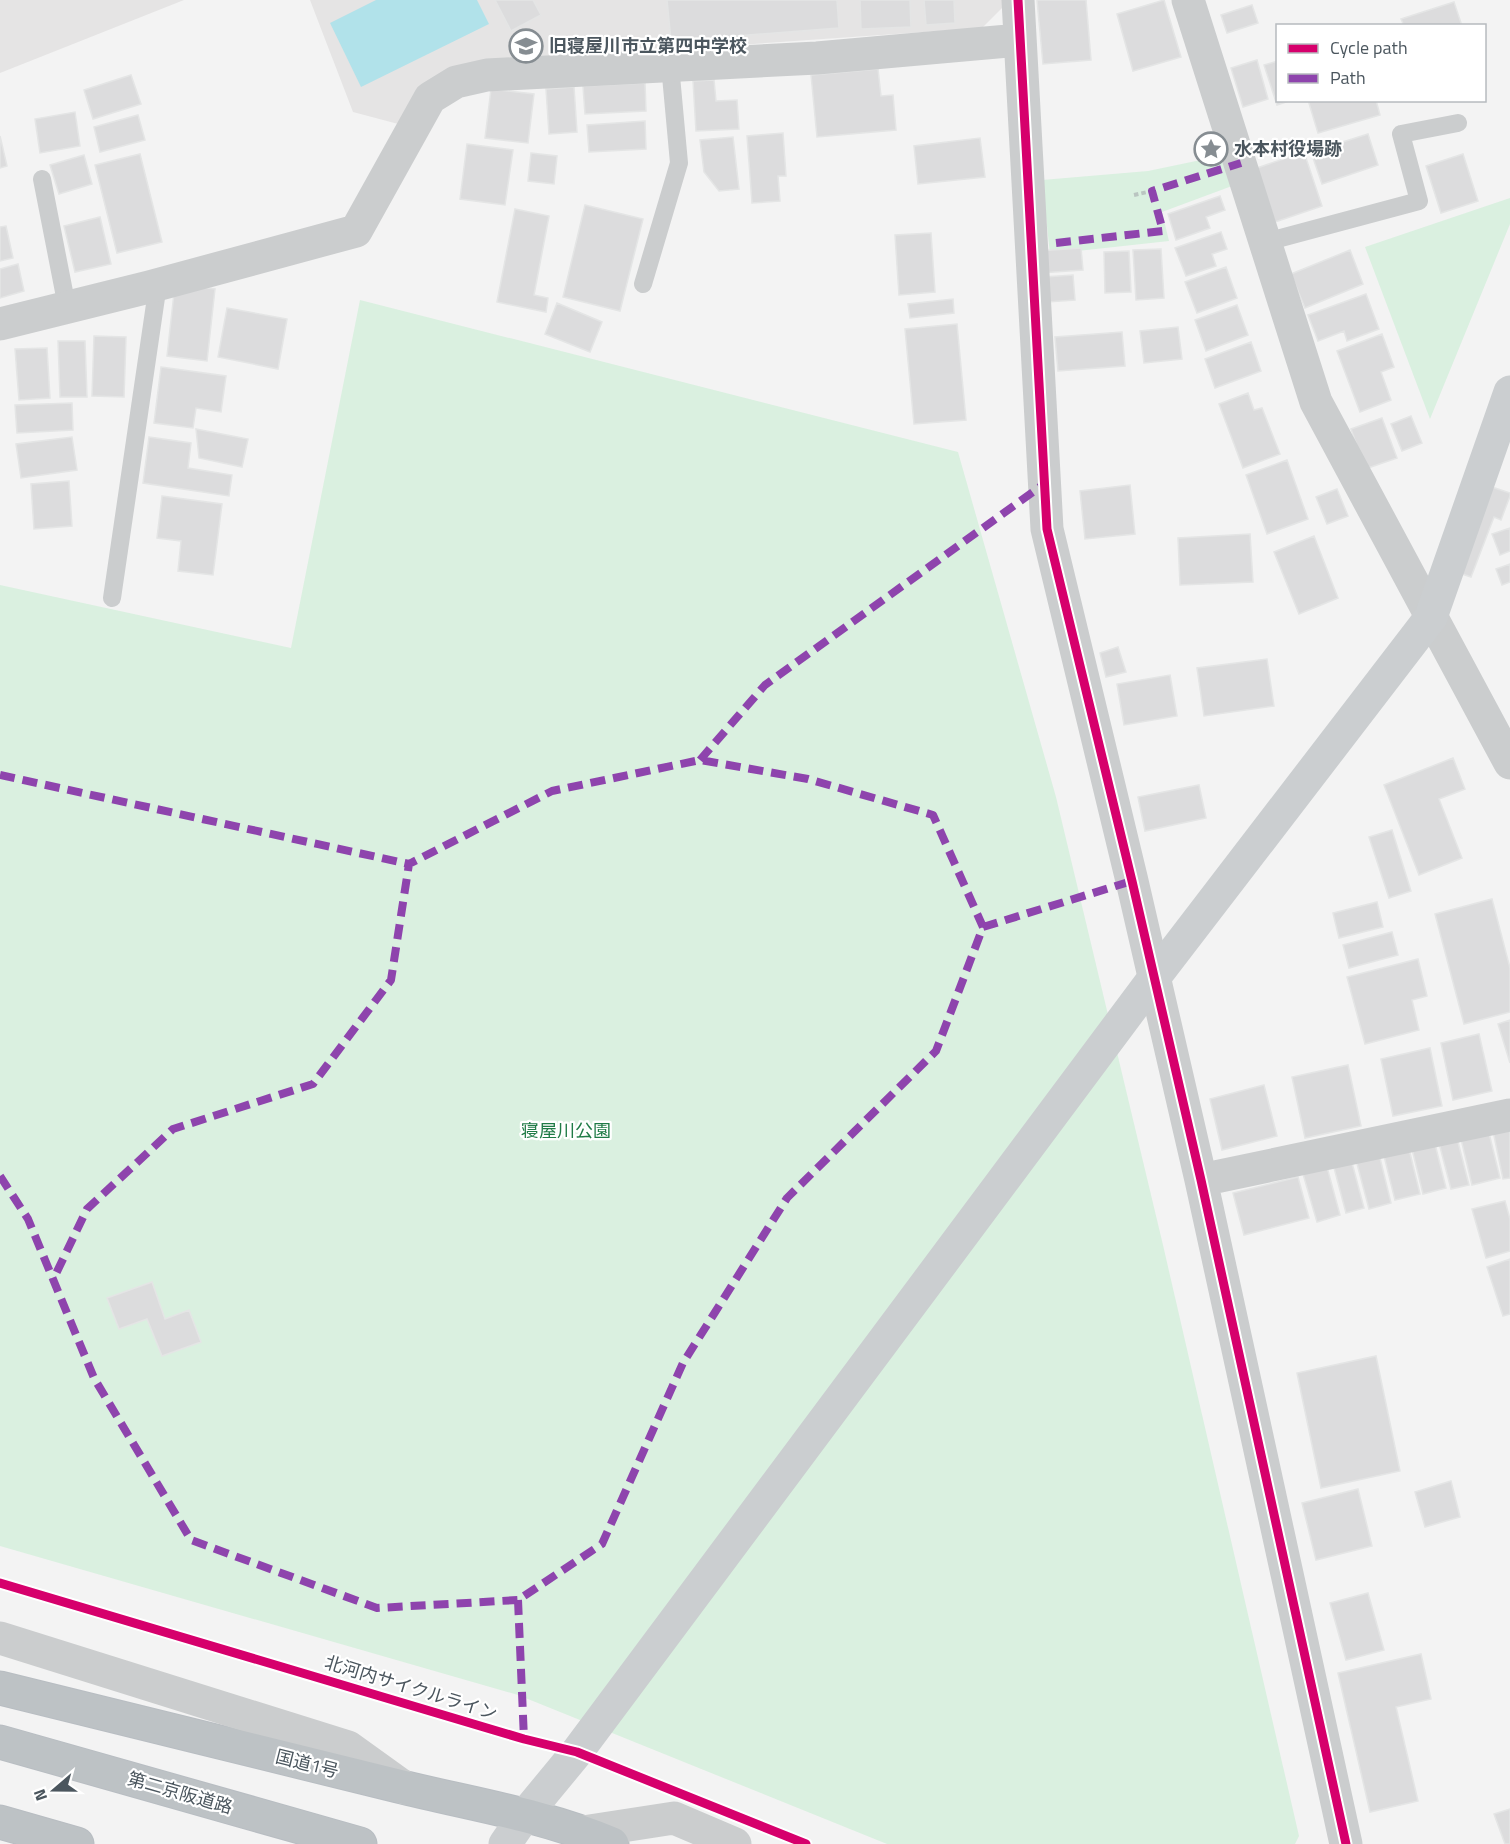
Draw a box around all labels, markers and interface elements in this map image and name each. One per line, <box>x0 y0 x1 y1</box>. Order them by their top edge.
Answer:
legend <box>1276 24 1486 102</box>
school or university icon: 旧寝屋川市立第四中学校 <box>508 28 544 64</box>
place label: 旧寝屋川市立第四中学校 <box>549 32 747 59</box>
text: Cycle path <box>1330 34 1408 61</box>
text: Path <box>1330 64 1366 91</box>
place icon: 水本村役場跡 <box>1193 131 1229 167</box>
place label: 水本村役場跡 <box>1234 135 1342 162</box>
park label: 寝屋川公園 <box>521 1117 611 1144</box>
street label: 北河内サイクルライン <box>322 1648 501 1727</box>
street label: 国道1号 <box>273 1743 341 1784</box>
north arrow <box>24 1760 84 1820</box>
street label: 第二京阪道路 <box>125 1765 236 1820</box>
text: N <box>27 1786 53 1804</box>

